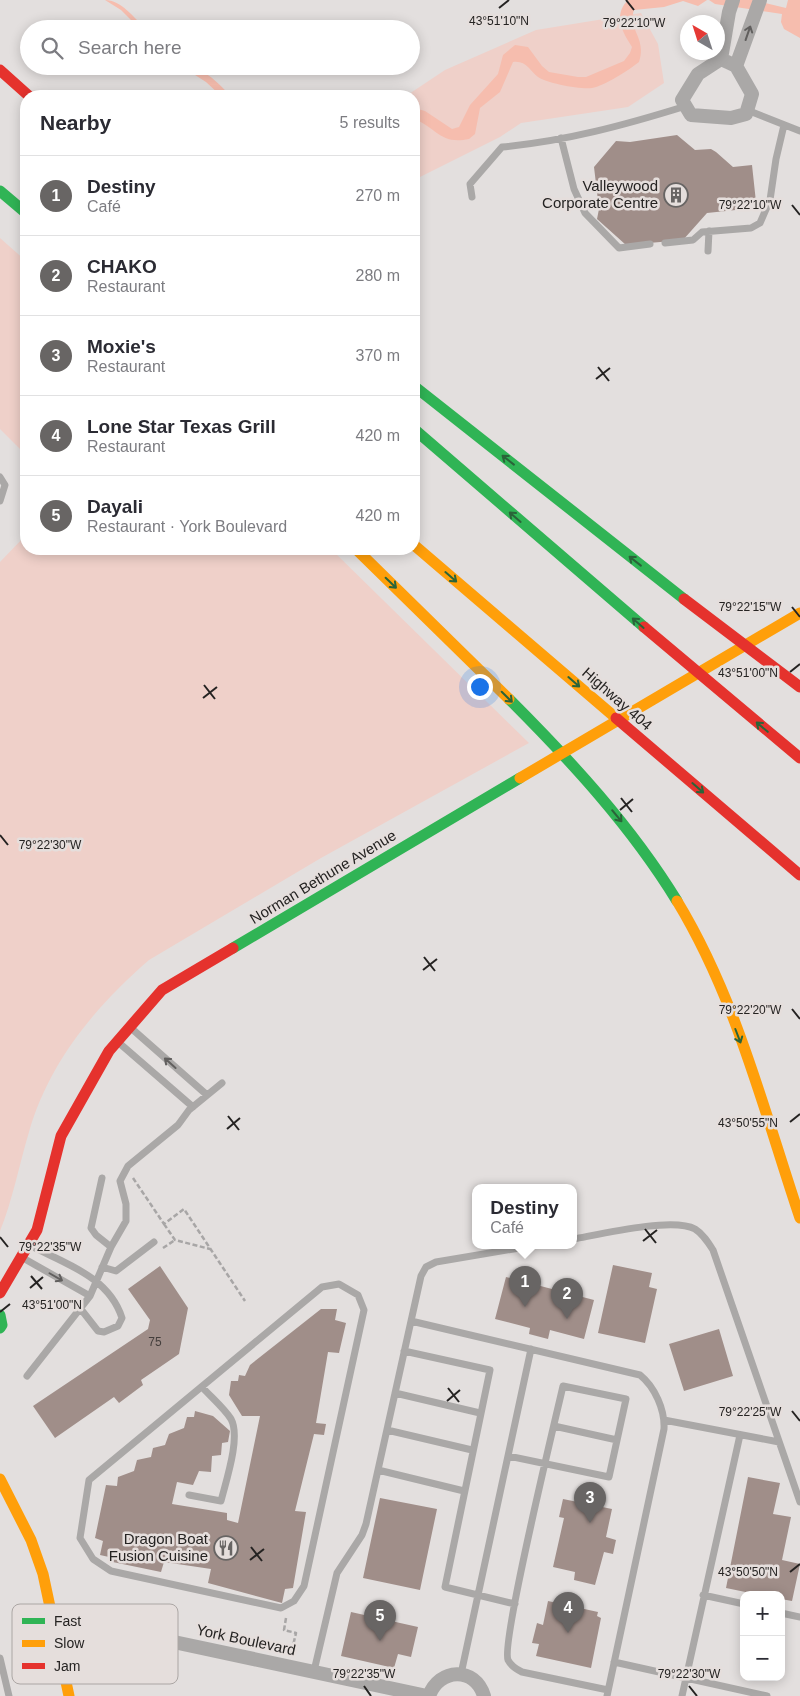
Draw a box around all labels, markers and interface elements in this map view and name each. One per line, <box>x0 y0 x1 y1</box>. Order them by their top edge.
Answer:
text: 43°51'10"N <box>469 14 529 28</box>
north arrow <box>680 15 725 60</box>
text: 79°22'10"W <box>603 16 666 30</box>
search box <box>20 20 420 75</box>
one-way arrow <box>744 26 753 41</box>
icon: search <box>38 34 66 62</box>
text: Search here <box>78 37 182 58</box>
text: Nearby <box>40 111 111 134</box>
text: 5 results <box>340 114 400 131</box>
text: Destiny <box>87 176 156 197</box>
place label: Valleywood Corporate Centre <box>542 177 658 211</box>
building icon: Valleywood Corporate Centre <box>663 182 689 208</box>
text: 1 <box>52 187 60 204</box>
text: 270 m <box>356 187 400 204</box>
text: Café <box>87 198 121 215</box>
text: 79°22'10"W <box>719 198 782 212</box>
text: CHAKO <box>87 256 157 277</box>
text: 2 <box>52 267 60 284</box>
text: 280 m <box>356 267 400 284</box>
text: Restaurant <box>87 278 165 295</box>
text: Moxie's <box>87 336 156 357</box>
text: 3 <box>52 347 60 364</box>
text: 370 m <box>356 347 400 364</box>
text: Restaurant <box>87 358 165 375</box>
text: Lone Star Texas Grill <box>87 416 276 437</box>
text: 4 <box>52 427 60 444</box>
text: 420 m <box>356 427 400 444</box>
text: Restaurant <box>87 438 165 455</box>
one-way arrow <box>502 455 515 466</box>
text: Dayali <box>87 496 143 517</box>
text: 5 <box>52 507 60 524</box>
text: 420 m <box>356 507 400 524</box>
one-way arrow <box>509 511 522 522</box>
text: Restaurant · York Boulevard <box>87 518 287 535</box>
one-way arrow <box>628 556 642 566</box>
one-way arrow <box>444 571 457 582</box>
one-way arrow <box>385 577 397 589</box>
text: 79°22'15"W <box>719 600 782 614</box>
one-way arrow <box>632 617 645 628</box>
street label: Highway 404 <box>579 664 656 733</box>
text: 43°51'00"N <box>718 666 778 680</box>
your location <box>467 674 493 700</box>
one-way arrow <box>568 677 581 688</box>
one-way arrow <box>500 691 513 703</box>
one-way arrow <box>756 722 769 733</box>
one-way arrow <box>691 782 704 793</box>
one-way arrow <box>611 809 623 822</box>
street label: Norman Bethune Avenue <box>247 826 399 927</box>
text: 79°22'30"W <box>19 838 82 852</box>
text: 79°22'20"W <box>719 1003 782 1017</box>
one-way arrow <box>734 1028 743 1043</box>
one-way arrow <box>164 1057 177 1069</box>
text: 43°50'55"N <box>718 1116 778 1130</box>
popup <box>472 1184 577 1249</box>
text: Destiny <box>490 1197 559 1218</box>
text: Café <box>490 1219 524 1236</box>
text: 79°22'35"W <box>19 1240 82 1254</box>
pin: 1 <box>509 1266 541 1307</box>
one-way arrow <box>49 1272 63 1282</box>
pin: 2 <box>551 1278 583 1319</box>
text: 43°51'00"N <box>22 1298 82 1312</box>
house number: 75 <box>148 1335 162 1349</box>
text: 79°22'25"W <box>719 1405 782 1419</box>
pin: 3 <box>574 1482 606 1523</box>
place label: Dragon Boat Fusion Cuisine <box>109 1530 209 1564</box>
restaurant icon: Dragon Boat Fusion Cuisine <box>213 1535 239 1561</box>
text: 43°50'50"N <box>718 1565 778 1579</box>
map controls <box>740 1591 785 1681</box>
button: + <box>740 1591 785 1636</box>
pin: 4 <box>552 1592 584 1633</box>
pin: 5 <box>364 1600 396 1641</box>
legend <box>12 1604 178 1684</box>
text: Fast <box>54 1613 81 1629</box>
street label: York Boulevard <box>195 1621 297 1658</box>
text: Slow <box>54 1635 85 1651</box>
button: − <box>740 1636 785 1681</box>
text: Jam <box>54 1658 80 1674</box>
text: 79°22'35"W <box>333 1667 396 1681</box>
text: 79°22'30"W <box>658 1667 721 1681</box>

